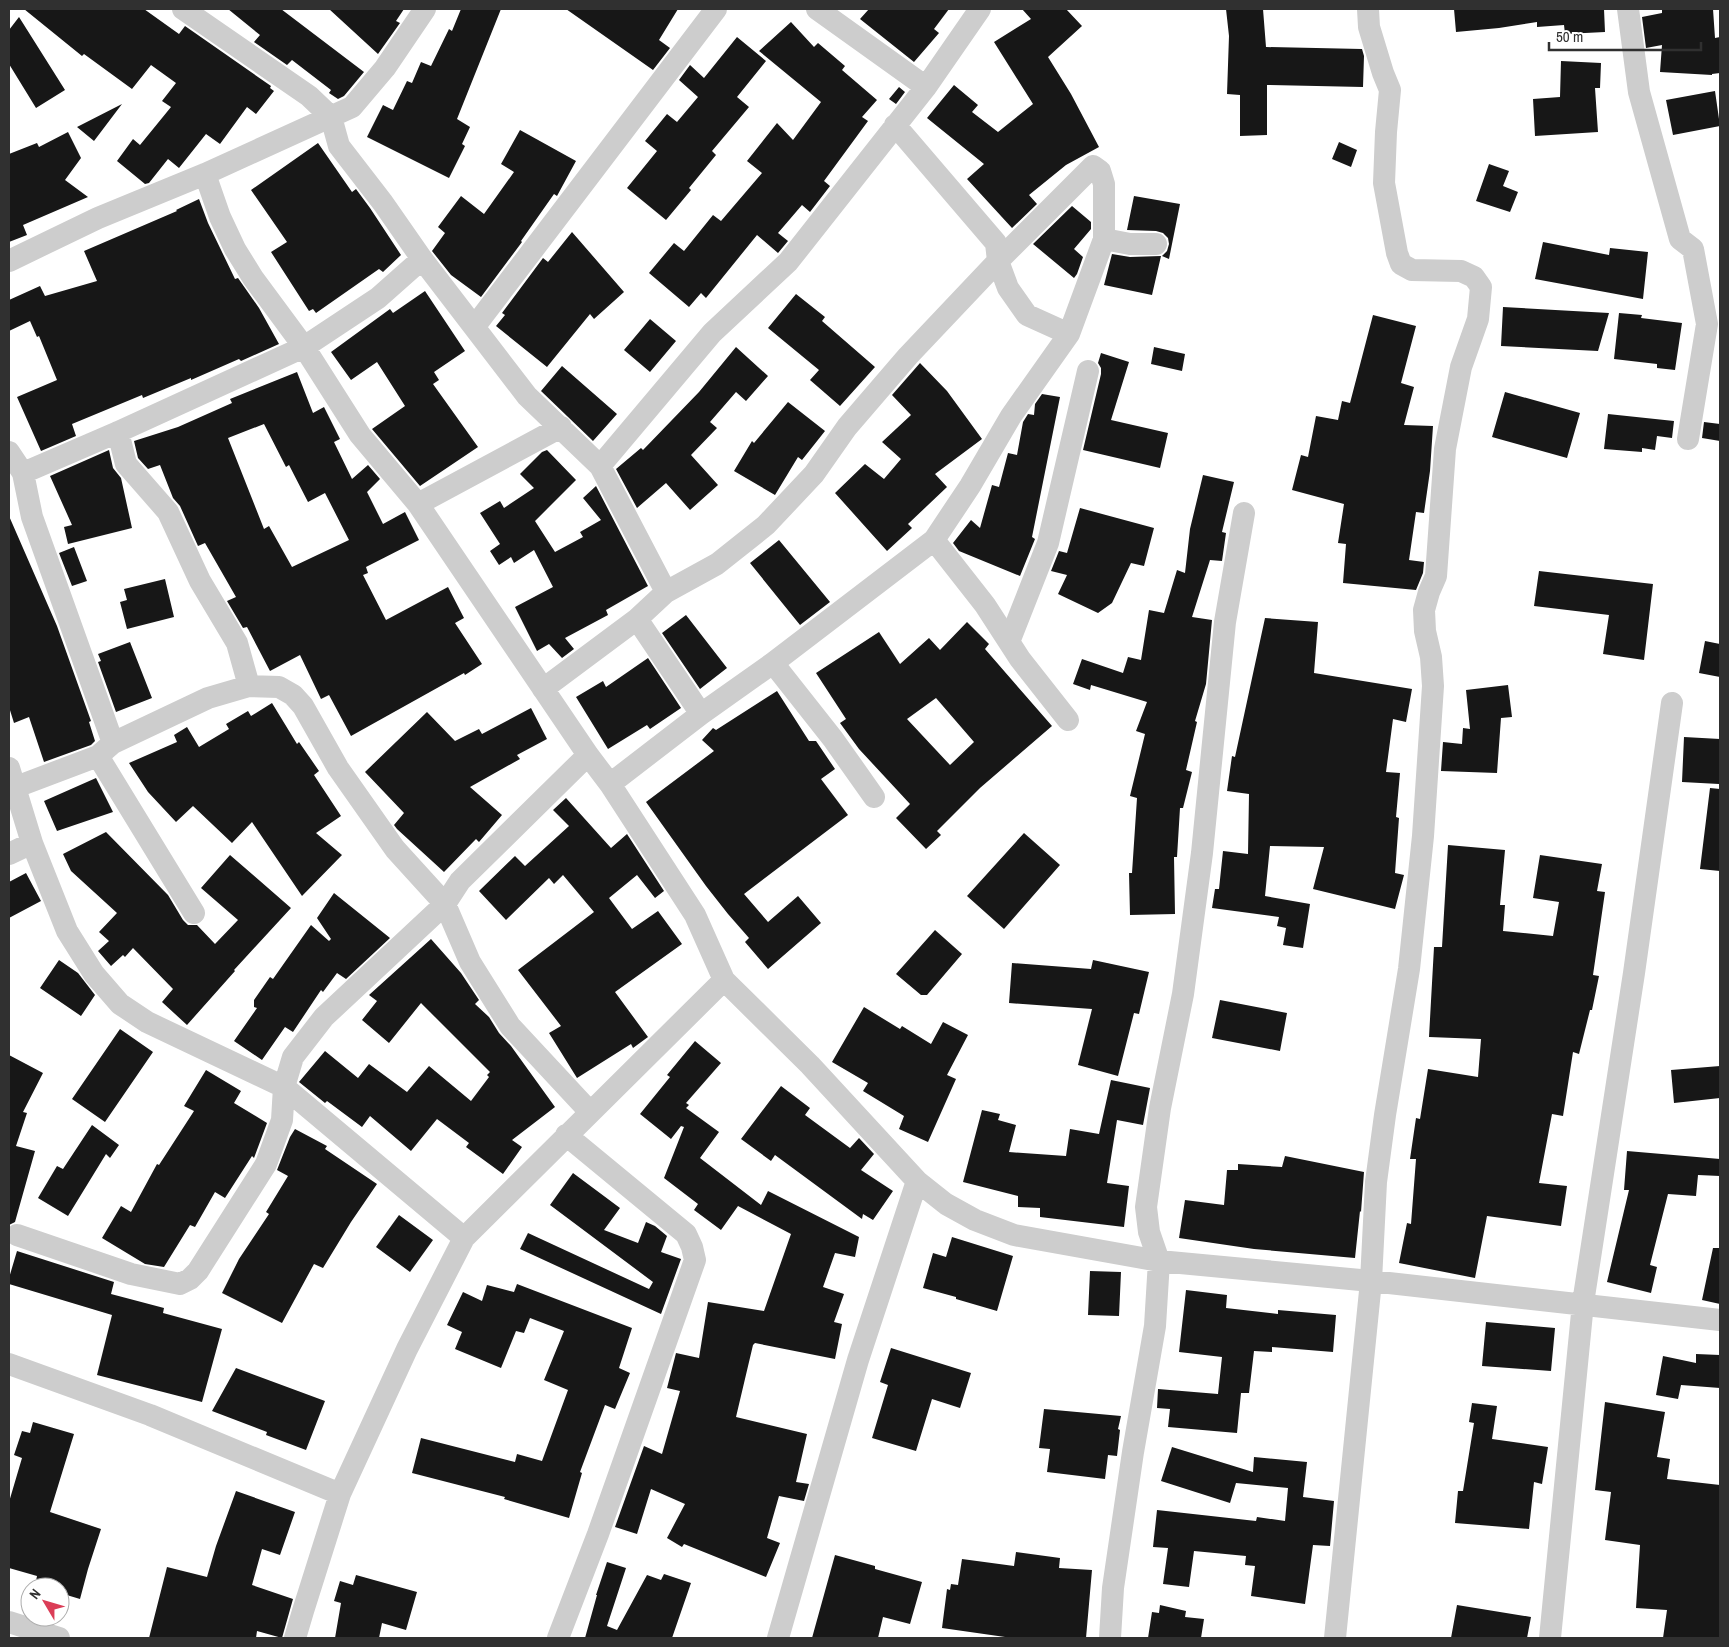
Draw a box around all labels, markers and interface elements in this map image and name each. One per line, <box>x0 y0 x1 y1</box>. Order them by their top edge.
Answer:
scale bar <box>1549 20 1702 52</box>
text: 50 m <box>1556 26 1583 47</box>
north arrow <box>20 1577 70 1627</box>
text: N <box>25 1585 44 1603</box>

